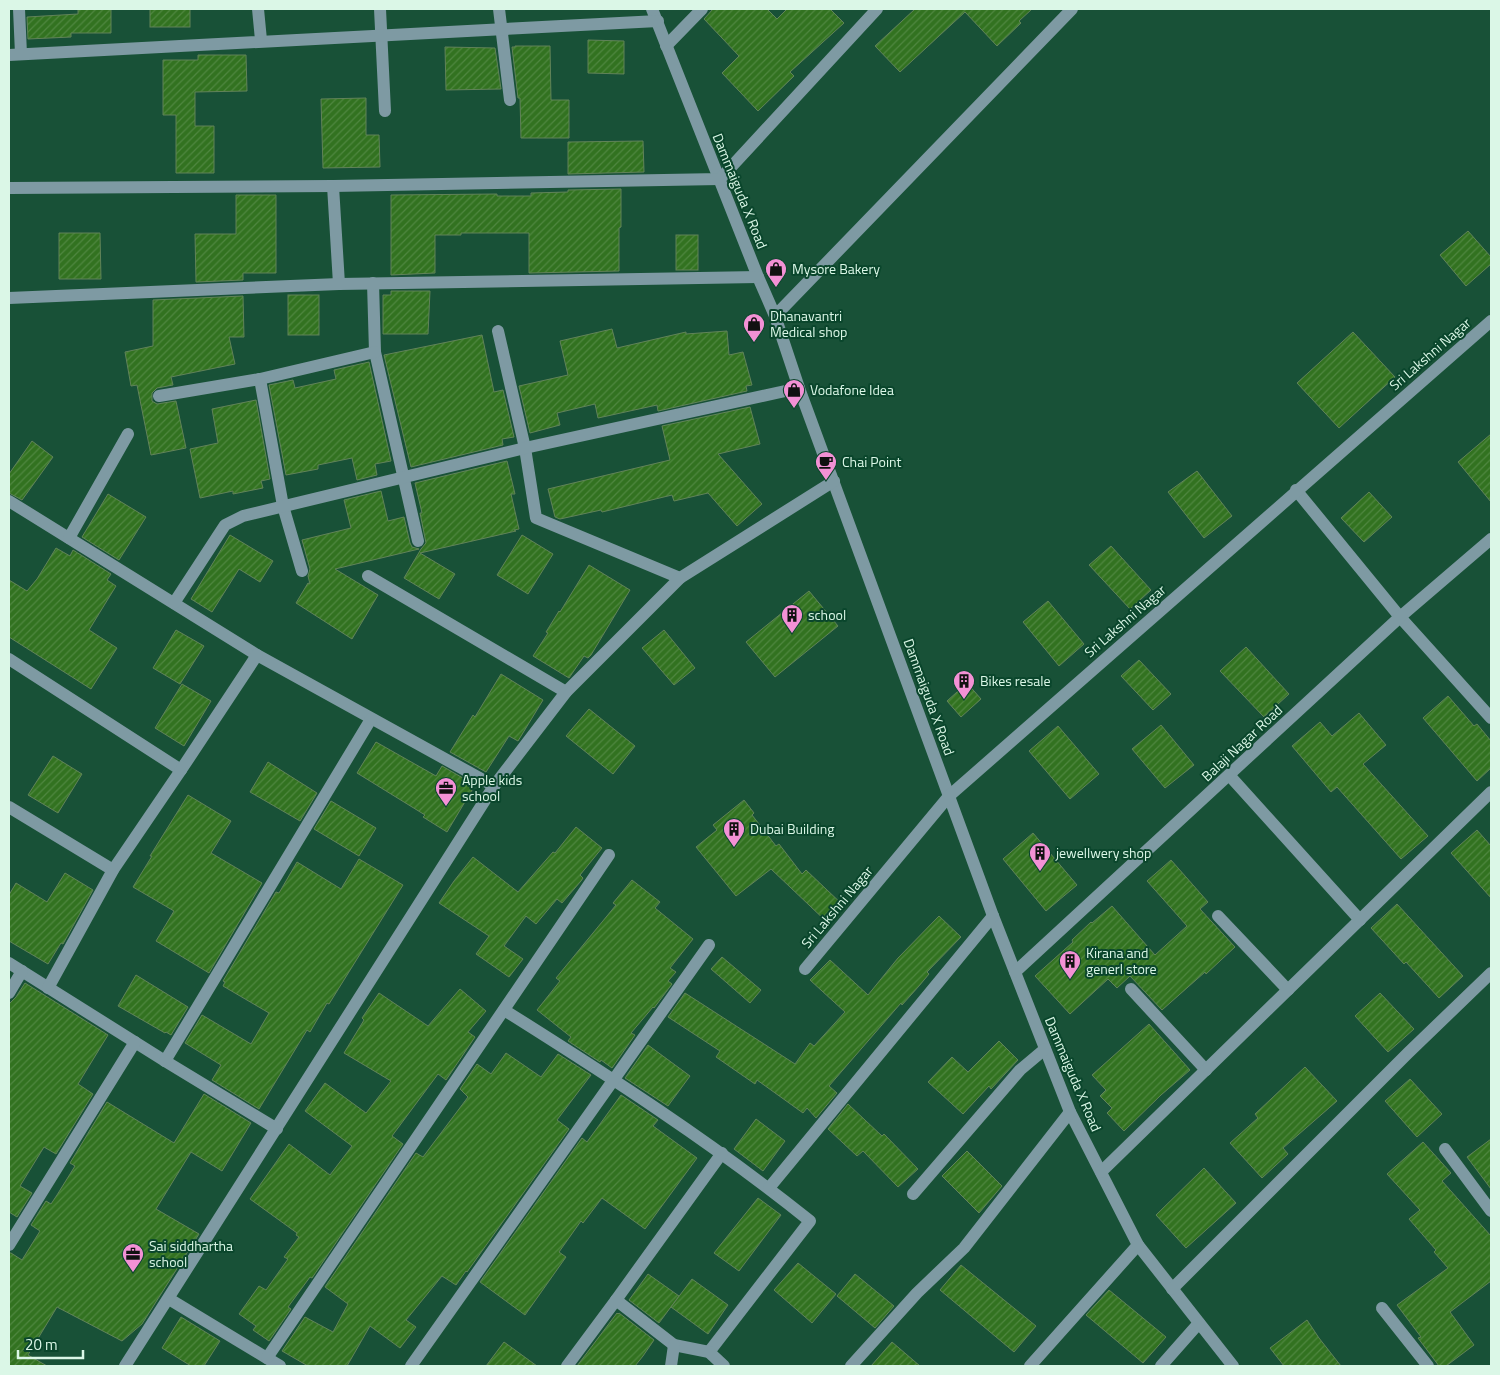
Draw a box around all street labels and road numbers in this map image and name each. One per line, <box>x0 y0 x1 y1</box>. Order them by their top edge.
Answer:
street label: Dammaiguda X Road <box>708 130 773 252</box>
street label: Sri Lakshni Nagar <box>1384 312 1475 395</box>
street label: Sri Lakshni Nagar <box>1079 579 1170 662</box>
street label: Dammaiguda X Road <box>899 636 960 758</box>
street label: Balaji Nagar Road <box>1196 699 1287 786</box>
street label: Sri Lakshni Nagar <box>796 861 878 953</box>
street label: Dammaiguda X Road <box>1040 1013 1107 1134</box>

